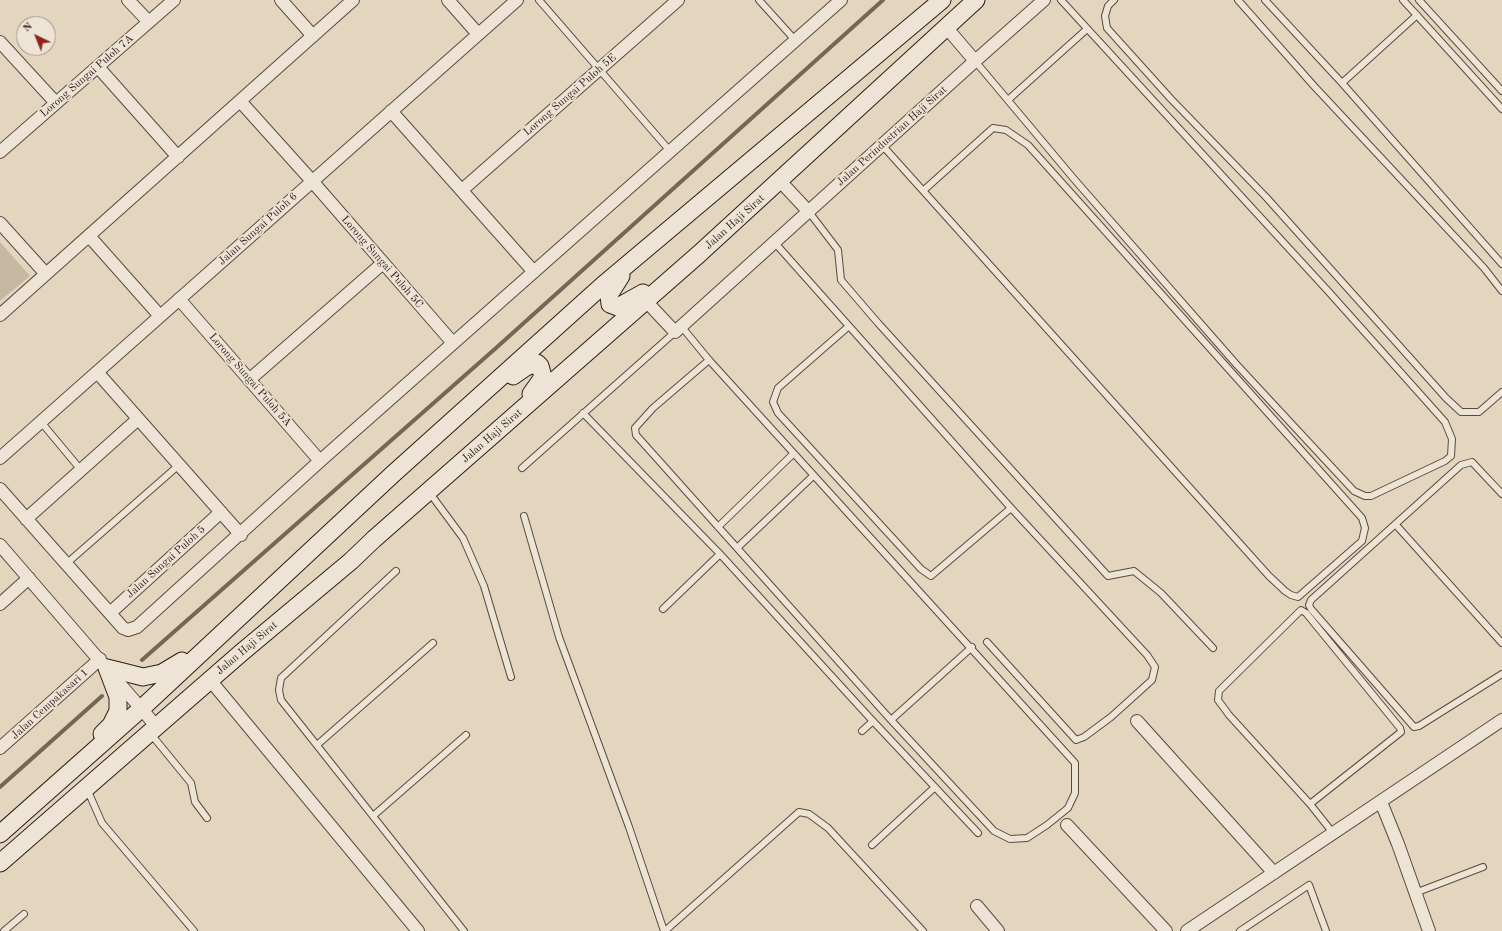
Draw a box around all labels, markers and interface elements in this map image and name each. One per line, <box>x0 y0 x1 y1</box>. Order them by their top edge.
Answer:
north arrow <box>16 16 56 56</box>
text: N <box>21 21 35 34</box>
street label: Lorong Sungai Puloh 7A <box>38 32 136 120</box>
street label: Lorong Sungai Puloh 5E <box>521 51 619 139</box>
street label: Jalan Perindustrian Haji Sirat <box>834 83 950 189</box>
street label: Jalan Sungai Puloh 6 <box>216 190 300 268</box>
street label: Jalan Haji Sirat <box>702 192 768 252</box>
street label: Lorong Sungai Puloh 5C <box>338 213 426 311</box>
street label: Lorong Sungai Puloh 5A <box>206 331 294 429</box>
street label: Jalan Haji Sirat <box>459 406 525 466</box>
street label: Jalan Sungai Puloh 5 <box>124 523 208 601</box>
street label: Jalan Haji Sirat <box>214 619 280 677</box>
street label: Jalan Cempakasari 1 <box>9 666 91 742</box>

